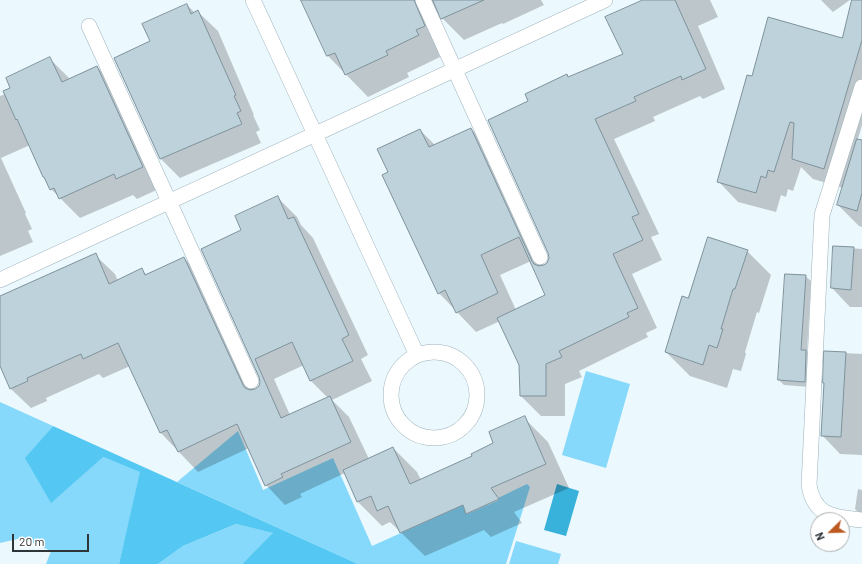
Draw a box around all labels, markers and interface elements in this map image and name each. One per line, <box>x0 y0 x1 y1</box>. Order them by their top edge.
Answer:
north arrow <box>810 512 850 552</box>
scale bar <box>14 526 91 552</box>
text: N <box>812 531 827 542</box>
text: 20 m <box>19 534 45 548</box>

